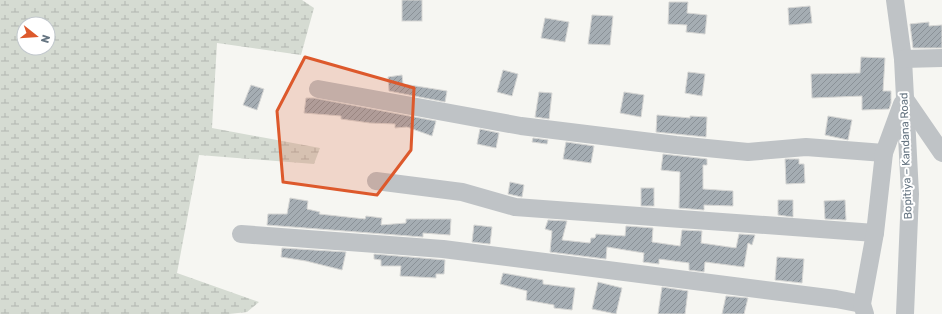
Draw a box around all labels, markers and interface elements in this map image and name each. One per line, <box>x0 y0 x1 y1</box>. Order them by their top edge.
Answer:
north arrow <box>16 16 56 56</box>
text: N <box>38 33 52 45</box>
street label: Bopitiya – Kandana Road <box>897 92 915 220</box>

